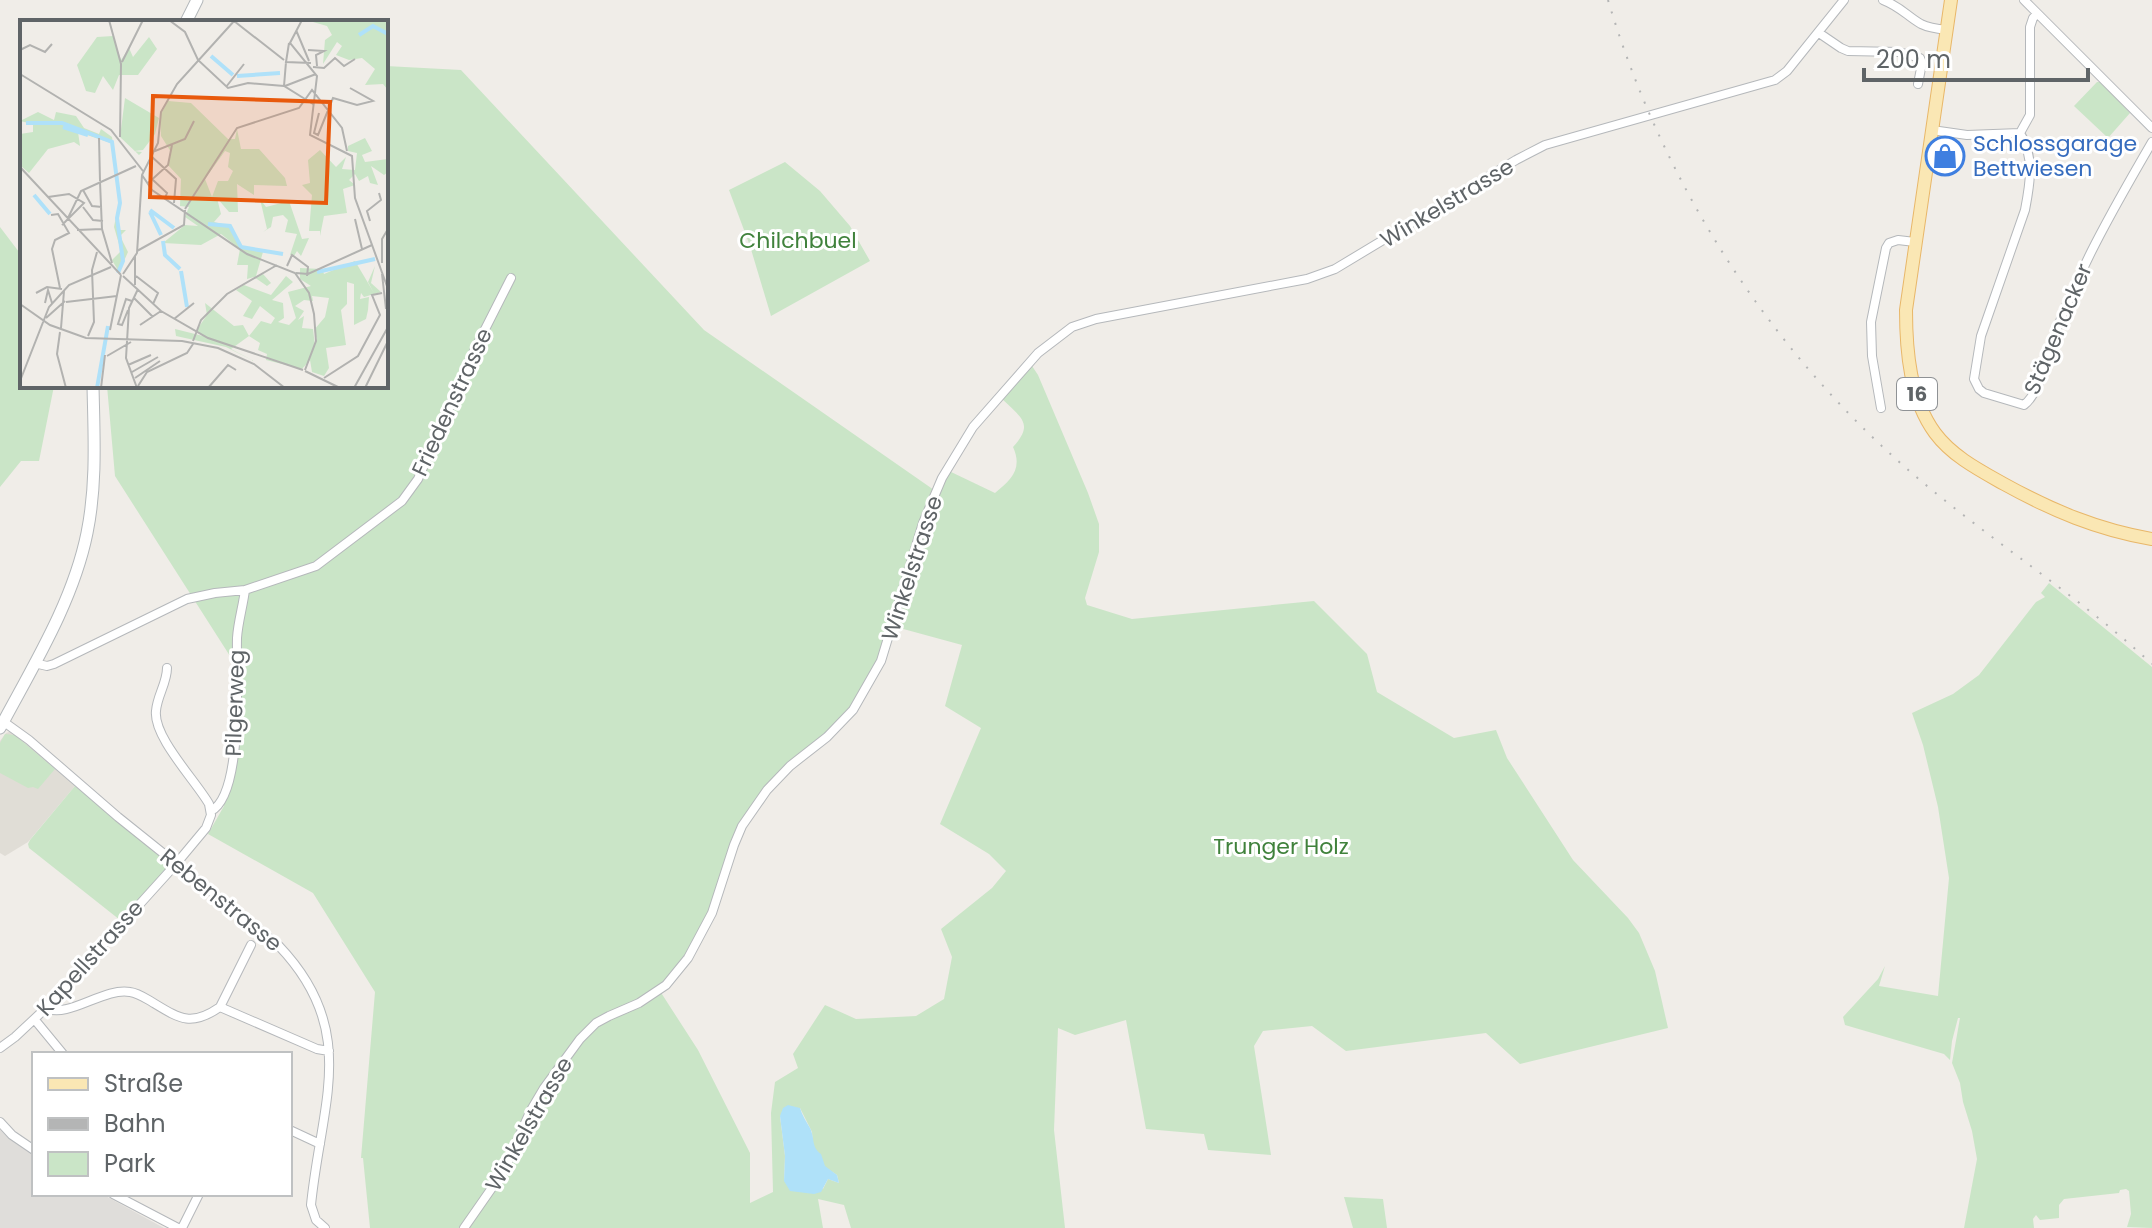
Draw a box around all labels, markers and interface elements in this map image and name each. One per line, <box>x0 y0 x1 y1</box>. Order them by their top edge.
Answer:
inset map <box>20 20 388 388</box>
scale bar <box>1864 32 2088 82</box>
text: 200 m <box>1876 43 1951 76</box>
place label: Schlossgarage Bettwiesen <box>1973 128 2137 184</box>
shop icon: Schlossgarage Bettwiesen <box>1924 135 1966 177</box>
street label: Winkelstrasse <box>1375 151 1519 255</box>
park label: Chilchbuel <box>739 225 857 256</box>
street label: Stägenacker <box>2016 259 2100 399</box>
street label: Friedenstrasse <box>404 323 500 481</box>
road number: 16 <box>1897 378 1937 410</box>
street label: Winkelstrasse <box>874 492 950 644</box>
street label: Pilgerweg <box>218 649 252 757</box>
park label: Trunger Holz <box>1213 831 1349 862</box>
street label: Rebenstrasse <box>153 841 289 959</box>
street label: Kapellstrasse <box>29 893 151 1023</box>
street label: Winkelstrasse <box>478 1051 580 1197</box>
legend <box>32 1052 292 1196</box>
text: Straße <box>104 1067 183 1100</box>
text: Bahn <box>104 1107 166 1140</box>
text: Park <box>104 1147 156 1180</box>

